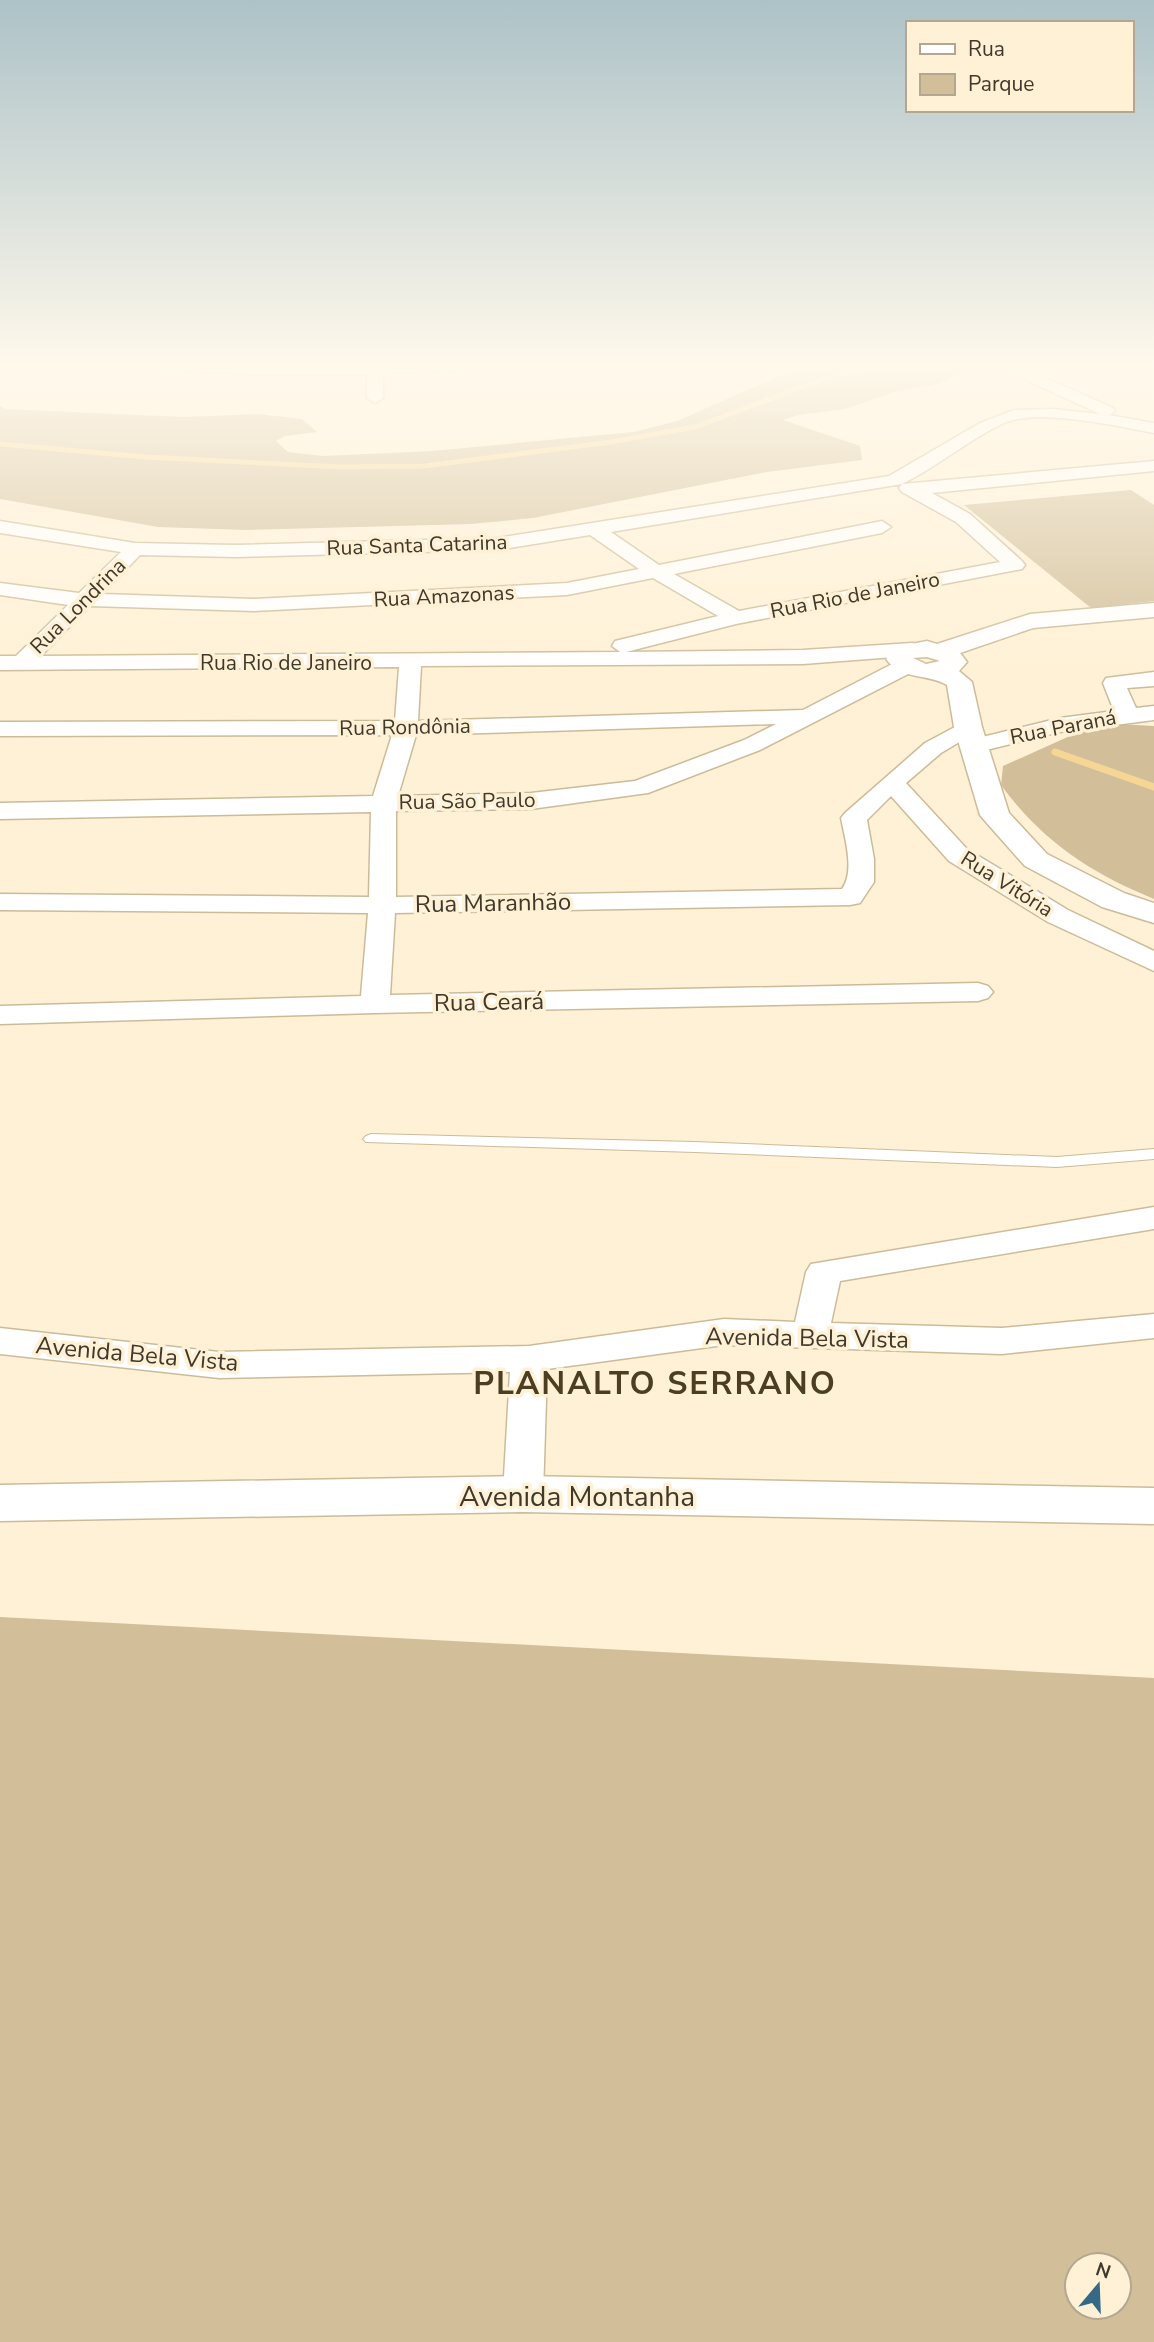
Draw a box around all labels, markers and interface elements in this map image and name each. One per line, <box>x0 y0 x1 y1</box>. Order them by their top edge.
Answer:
legend <box>906 21 1133 112</box>
text: Rua <box>968 35 1005 63</box>
text: Parque <box>968 70 1035 98</box>
street label: Rua Santa Catarina <box>326 528 508 562</box>
street label: Rua Londrina <box>24 552 132 660</box>
street label: Rua Rio de Janeiro <box>768 565 942 625</box>
street label: Rua Amazonas <box>373 578 515 614</box>
street label: Rua Rio de Janeiro <box>200 649 372 677</box>
street label: Rua Paraná <box>1007 703 1119 751</box>
street label: Rua Rondônia <box>339 712 471 742</box>
street label: Rua São Paulo <box>398 786 536 816</box>
street label: Rua Vitória <box>955 845 1059 923</box>
street label: Rua Maranhão <box>415 886 571 920</box>
street label: Rua Ceará <box>434 985 544 1019</box>
street label: Avenida Bela Vista <box>705 1320 909 1356</box>
street label: Avenida Bela Vista <box>34 1329 240 1379</box>
district label: PLANALTO SERRANO <box>473 1362 837 1405</box>
street label: Avenida Montanha <box>459 1478 695 1516</box>
north arrow <box>1063 2251 1133 2321</box>
text: N <box>1092 2256 1114 2285</box>

